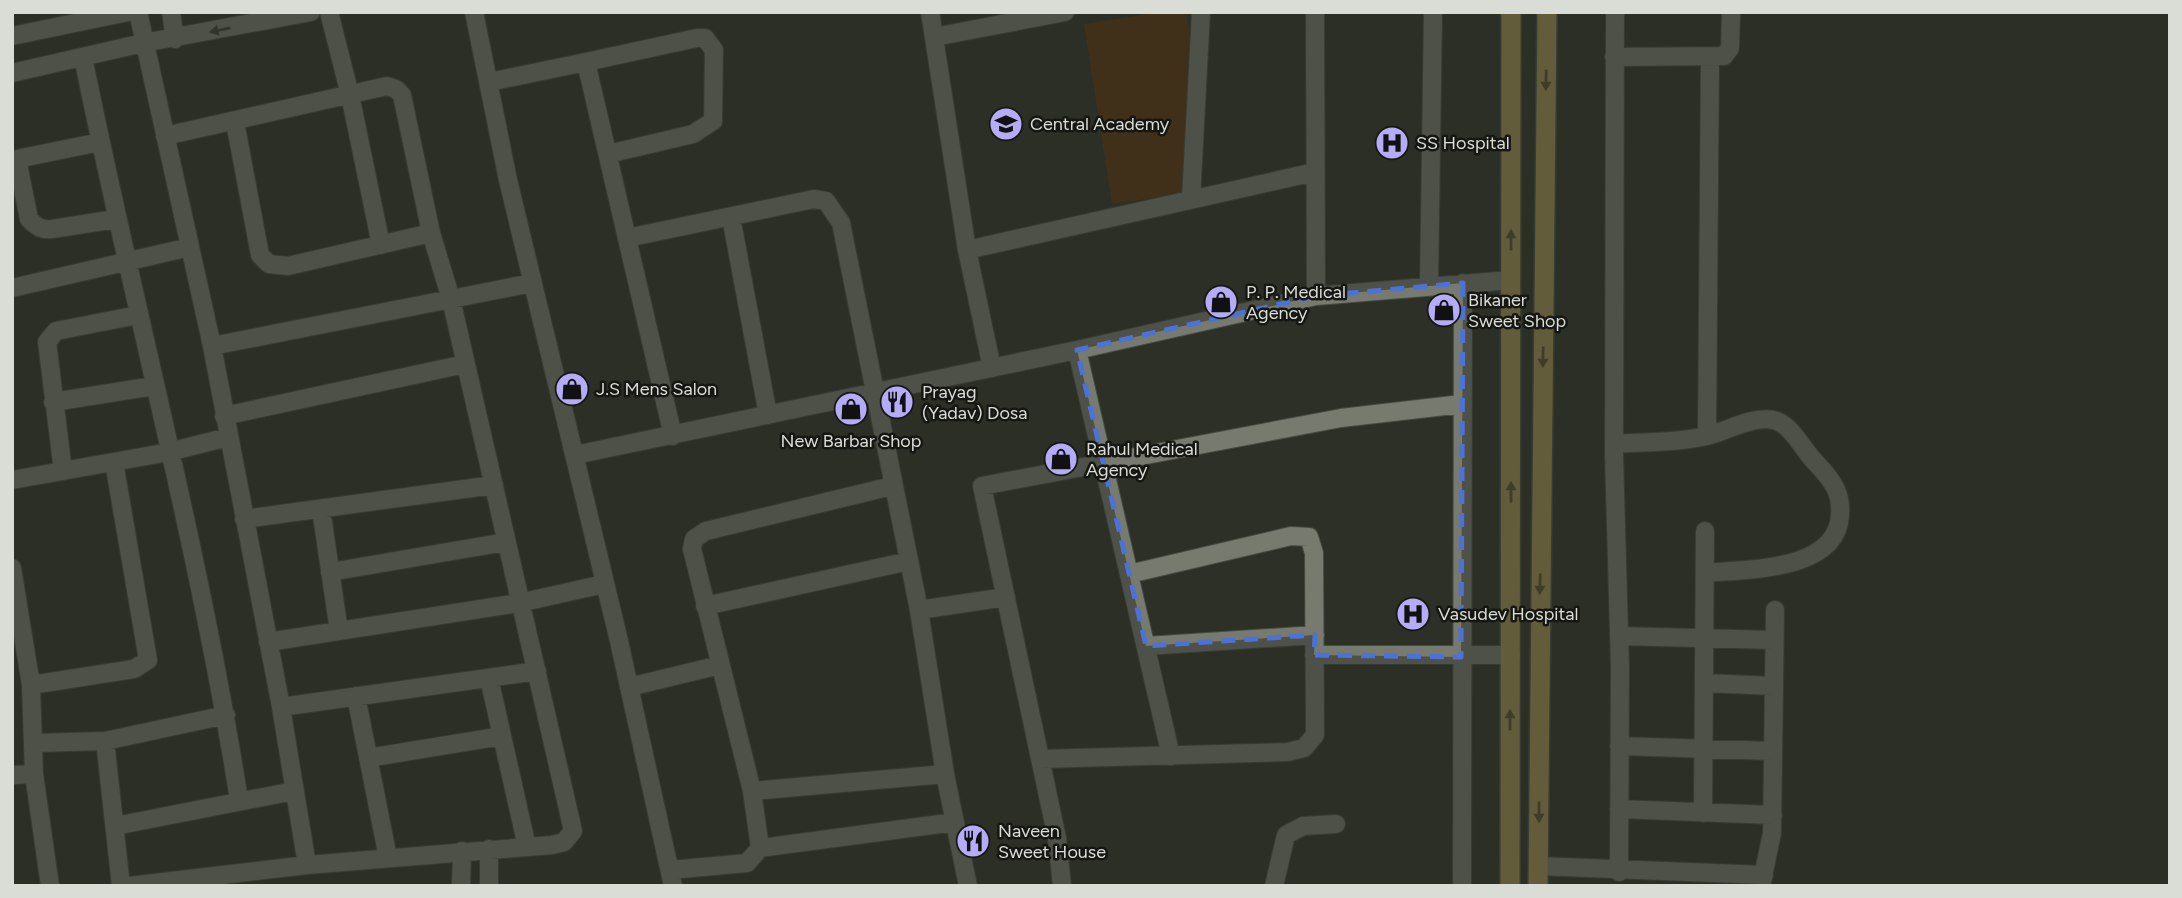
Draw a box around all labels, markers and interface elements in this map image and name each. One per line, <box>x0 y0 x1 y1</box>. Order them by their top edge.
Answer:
one-way arrow <box>209 25 231 36</box>
one-way arrow <box>1540 70 1552 92</box>
school or university icon: Central Academy <box>987 105 1025 143</box>
place label: Central Academy <box>1030 113 1170 135</box>
hospital icon: SS Hospital <box>1373 124 1411 162</box>
place label: SS Hospital <box>1416 132 1510 154</box>
one-way arrow <box>1505 229 1517 251</box>
place label: P. P. Medical Agency <box>1246 281 1346 324</box>
shop icon: P. P. Medical Agency <box>1202 283 1240 321</box>
place label: Bikaner Sweet Shop <box>1468 289 1566 332</box>
shop icon: Bikaner Sweet Shop <box>1425 291 1463 329</box>
one-way arrow <box>1537 346 1548 368</box>
shop icon: J.S Mens Salon <box>553 370 591 408</box>
place label: J.S Mens Salon <box>596 378 717 400</box>
place label: Prayag (Yadav) Dosa <box>922 381 1027 424</box>
restaurant icon: Prayag (Yadav) Dosa <box>878 383 916 421</box>
shop icon: New Barbar Shop <box>832 390 870 428</box>
place label: New Barbar Shop <box>781 430 921 452</box>
place label: Rahul Medical Agency <box>1086 438 1198 481</box>
shop icon: Rahul Medical Agency <box>1042 440 1080 478</box>
one-way arrow <box>1505 481 1517 503</box>
one-way arrow <box>1534 574 1546 596</box>
hospital icon: Vasudev Hospital <box>1394 595 1432 633</box>
place label: Vasudev Hospital <box>1438 603 1578 625</box>
one-way arrow <box>1504 708 1516 730</box>
one-way arrow <box>1533 801 1544 823</box>
place label: Naveen Sweet House <box>998 820 1106 863</box>
restaurant icon: Naveen Sweet House <box>954 822 992 860</box>

